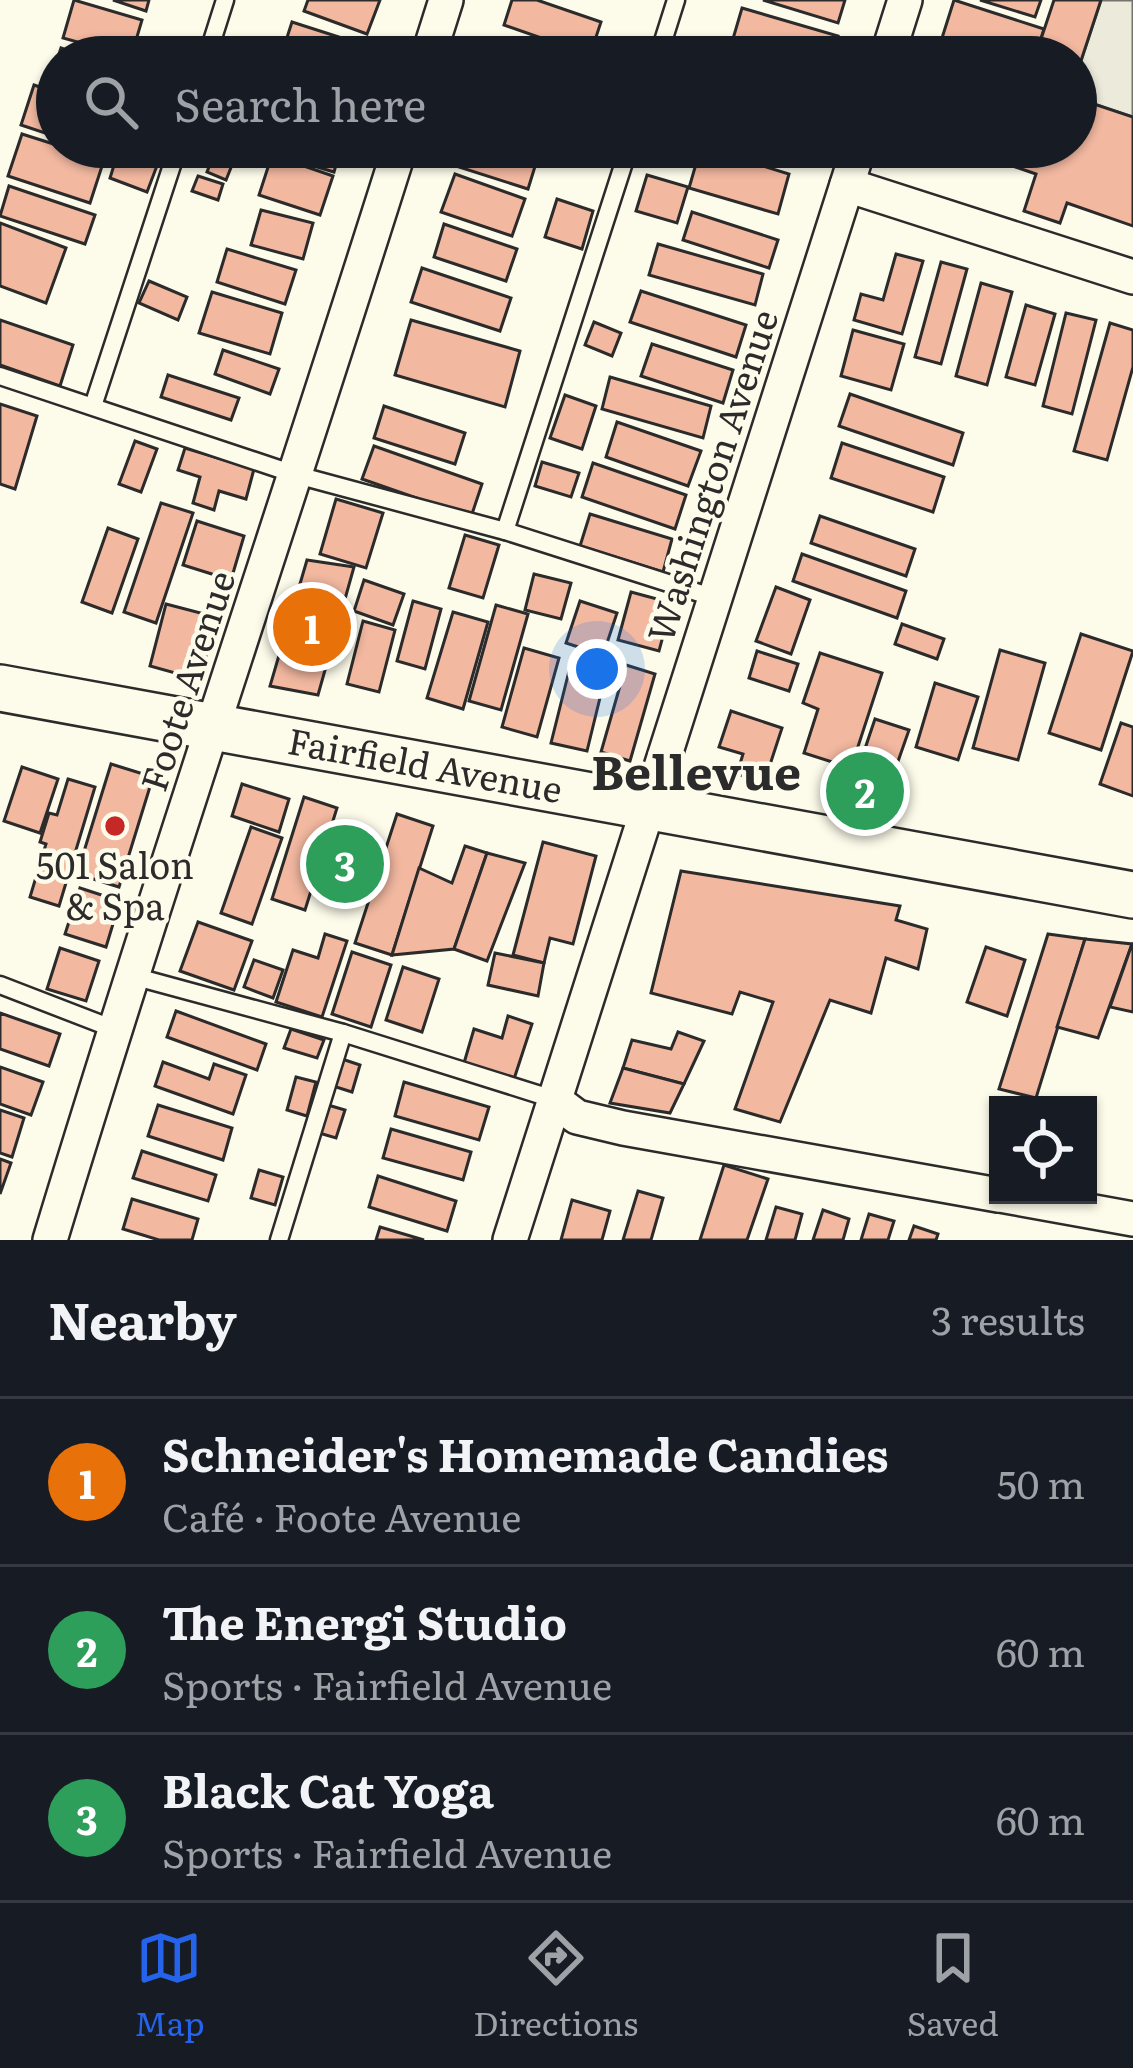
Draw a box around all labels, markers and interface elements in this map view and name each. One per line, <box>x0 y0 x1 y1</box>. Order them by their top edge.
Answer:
search box <box>36 36 1097 168</box>
icon: search <box>78 69 144 135</box>
text: Search here <box>174 69 426 136</box>
street label: Washington Avenue <box>632 302 789 648</box>
street label: Foote Avenue <box>125 563 246 797</box>
pin: 1 <box>273 582 351 672</box>
your location <box>567 639 627 699</box>
street label: Fairfield Avenue <box>284 712 567 814</box>
district label: Bellevue <box>591 734 801 805</box>
pin: 2 <box>826 746 904 836</box>
marker: 501 Salon & Spa <box>102 813 128 839</box>
pin: 3 <box>306 819 384 909</box>
place label: 501 Salon & Spa <box>36 837 194 931</box>
map controls <box>989 1096 1097 1204</box>
button: locate <box>989 1096 1097 1204</box>
text: Nearby <box>48 1280 237 1356</box>
text: 3 results <box>931 1289 1085 1347</box>
text: Schneider's Homemade Candies <box>162 1419 889 1486</box>
text: 1 <box>79 1453 95 1511</box>
text: 50 m <box>997 1453 1085 1511</box>
text: Café · Foote Avenue <box>162 1486 522 1544</box>
text: The Energi Studio <box>162 1587 567 1654</box>
text: 2 <box>77 1621 97 1679</box>
text: 60 m <box>996 1621 1085 1679</box>
text: Sports · Fairfield Avenue <box>162 1654 612 1712</box>
text: Black Cat Yoga <box>162 1755 494 1822</box>
text: 3 <box>76 1789 98 1847</box>
text: 60 m <box>996 1789 1085 1847</box>
text: Sports · Fairfield Avenue <box>162 1822 612 1880</box>
tab: Map <box>134 1925 205 2046</box>
tab: Directions <box>473 1925 638 2046</box>
tab: Saved <box>907 1925 999 2046</box>

